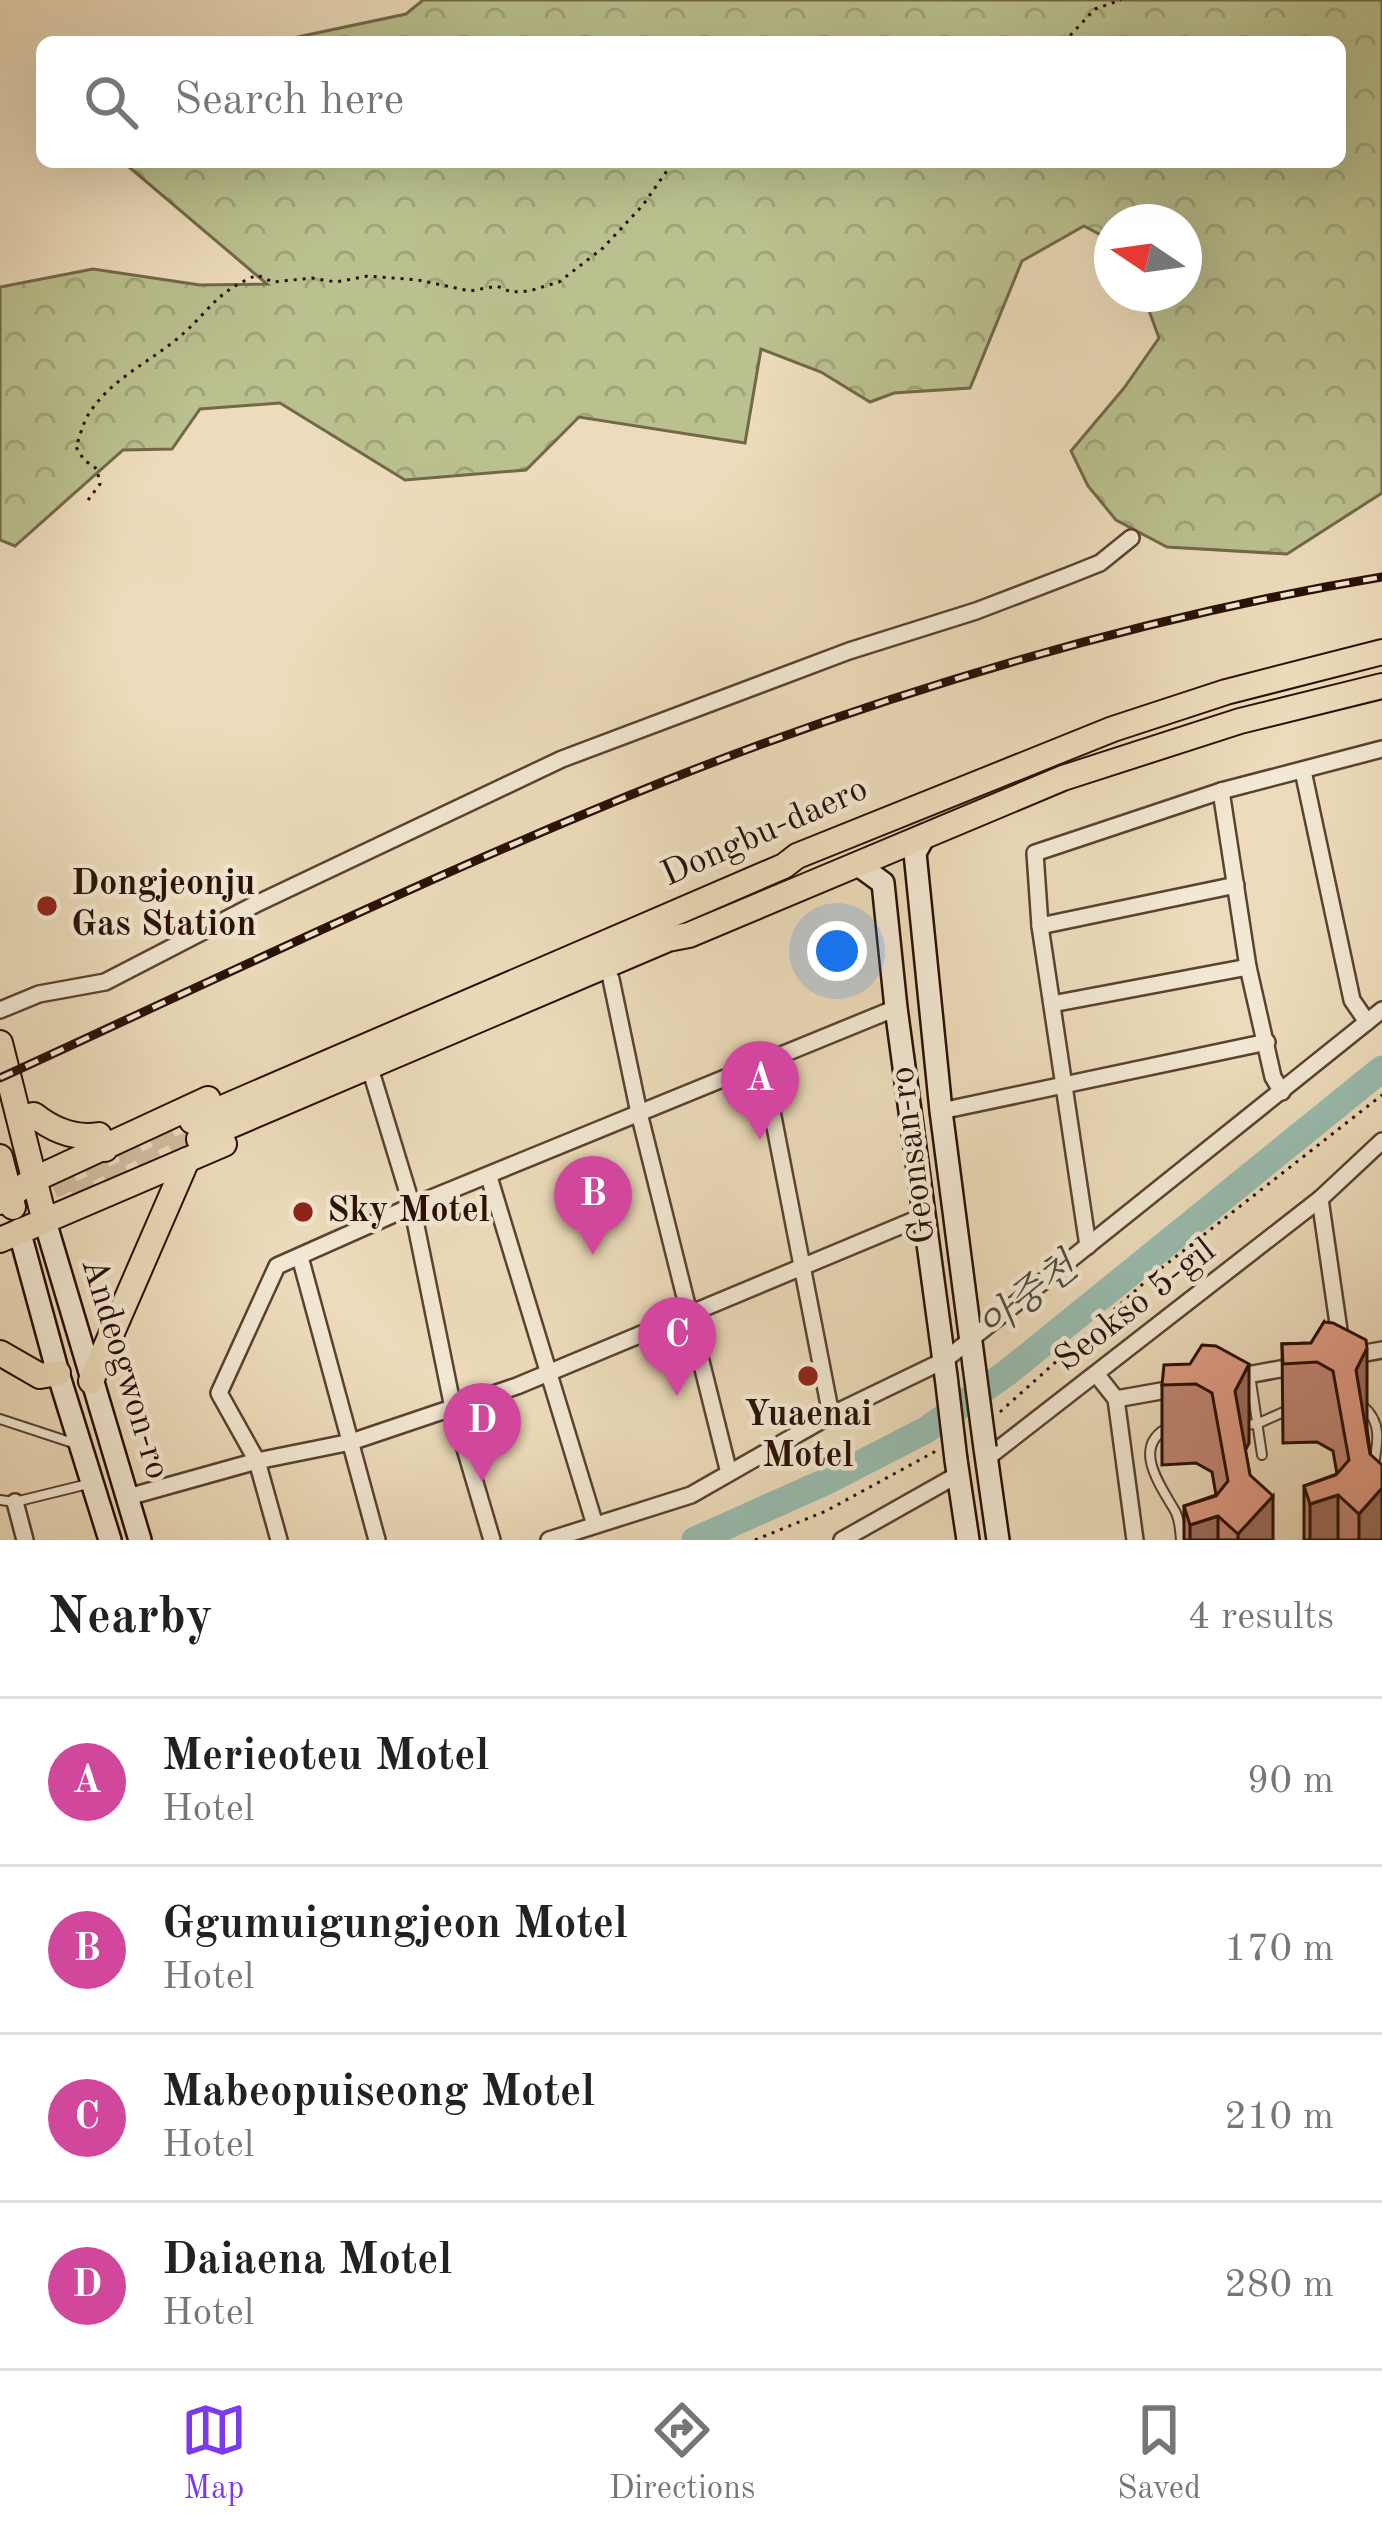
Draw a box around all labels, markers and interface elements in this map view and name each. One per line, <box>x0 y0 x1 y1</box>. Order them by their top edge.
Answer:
search box <box>36 36 1346 168</box>
icon: search <box>78 69 144 135</box>
text: Search here <box>174 79 404 124</box>
north arrow <box>1094 204 1202 312</box>
street label: Dongbu-daero <box>656 772 874 894</box>
place label: Dongjeonju Gas Station <box>71 867 256 944</box>
marker: Dongjeonju Gas Station <box>34 893 60 919</box>
your location <box>807 921 867 981</box>
pin: A <box>721 1041 799 1140</box>
street label: Geonsan-ro <box>885 1064 943 1246</box>
pin: B <box>554 1156 632 1255</box>
place label: Sky Motel <box>327 1194 490 1230</box>
marker: Sky Motel <box>290 1199 316 1225</box>
street label: Seokso 5-gil <box>1049 1233 1223 1379</box>
water label: 아중천 <box>970 1243 1087 1348</box>
street label: Andeogwon-ro <box>73 1254 175 1484</box>
pin: C <box>638 1297 716 1396</box>
marker: Yuaenai Motel <box>795 1363 821 1389</box>
pin: D <box>443 1383 521 1482</box>
place label: Yuaenai Motel <box>744 1398 872 1475</box>
text: Nearby <box>48 1593 213 1644</box>
text: 4 results <box>1188 1598 1334 1637</box>
text: Merieoteu Motel <box>162 1735 489 1780</box>
text: A <box>72 1762 102 1801</box>
text: 90 m <box>1247 1762 1334 1801</box>
text: Hotel <box>162 1790 254 1829</box>
text: Ggumuigungjeon Motel <box>162 1903 628 1948</box>
text: B <box>73 1930 101 1969</box>
text: 170 m <box>1224 1930 1334 1969</box>
text: Hotel <box>162 1958 254 1997</box>
text: Mabeopuiseong Motel <box>162 2071 595 2116</box>
text: C <box>74 2098 100 2137</box>
text: 210 m <box>1224 2098 1334 2137</box>
text: Hotel <box>162 2126 254 2165</box>
text: Daiaena Motel <box>162 2239 452 2284</box>
text: D <box>72 2266 102 2305</box>
text: 280 m <box>1224 2266 1334 2305</box>
text: Hotel <box>162 2294 254 2333</box>
tab: Map <box>181 2397 247 2510</box>
tab: Directions <box>609 2397 755 2510</box>
tab: Saved <box>1117 2397 1201 2510</box>

